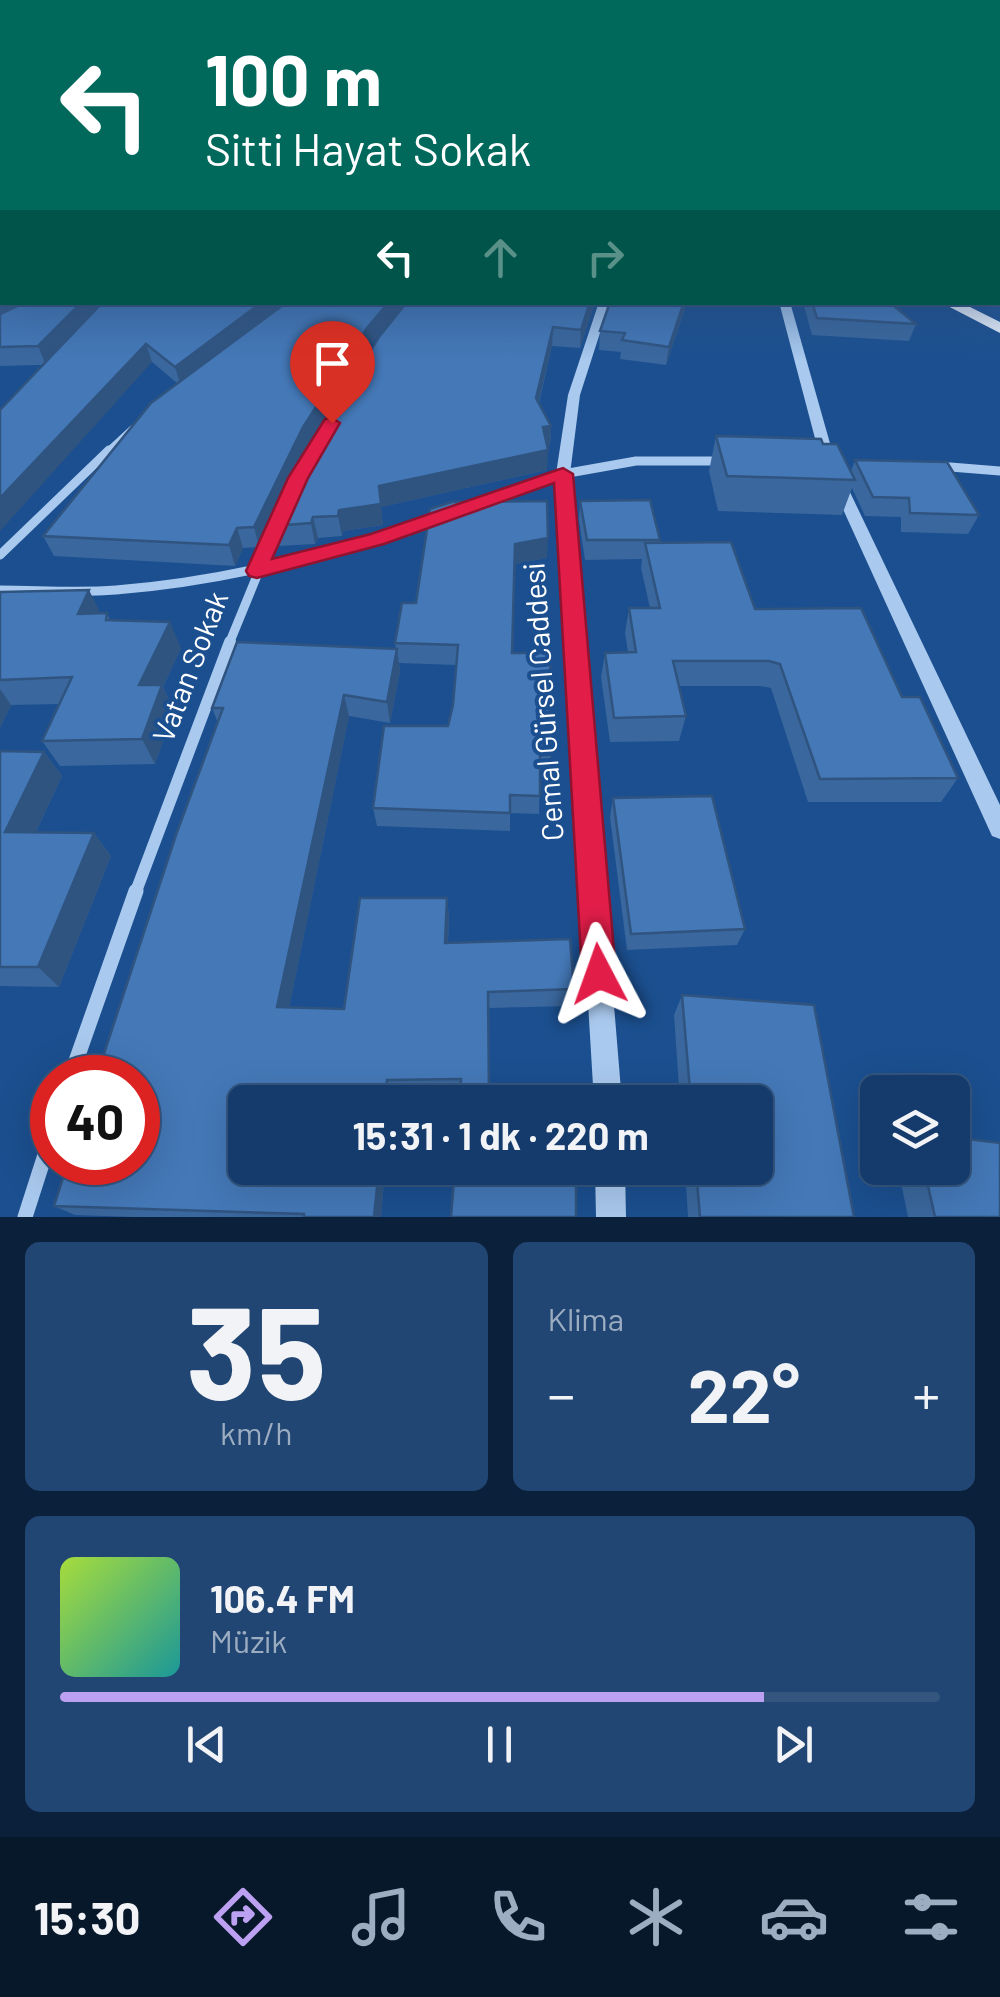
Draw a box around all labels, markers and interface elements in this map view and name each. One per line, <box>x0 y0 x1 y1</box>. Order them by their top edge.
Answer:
text: 100 m <box>205 36 382 120</box>
icon: left <box>40 40 170 170</box>
text: Sitti Hayat Sokak <box>205 121 531 175</box>
icon: left <box>368 230 423 285</box>
icon: ahead <box>473 230 528 285</box>
icon: right <box>578 230 633 285</box>
pin <box>290 321 375 424</box>
icon: arrive <box>305 336 360 391</box>
street label: Cemal Gürsel Caddesi <box>514 562 570 842</box>
street label: Vatan Sokak <box>144 586 234 747</box>
position arrow <box>547 922 651 1026</box>
speed limit sign: 40 <box>30 1055 160 1185</box>
map controls <box>860 1075 970 1185</box>
button: layers <box>860 1075 970 1185</box>
text: 15:31 · 1 dk · 220 m <box>352 1112 649 1158</box>
text: 35 <box>186 1270 326 1426</box>
text: Klima <box>548 1299 624 1337</box>
text: 22° <box>688 1348 800 1438</box>
text: − <box>548 1360 575 1426</box>
text: + <box>912 1360 940 1426</box>
text: km/h <box>220 1413 292 1451</box>
text: 106.4 FM <box>210 1575 355 1621</box>
text: Müzik <box>210 1621 287 1659</box>
icon: previous <box>179 1717 234 1772</box>
icon: pause <box>472 1717 527 1772</box>
icon: next <box>766 1717 821 1772</box>
icon: directions <box>208 1882 278 1952</box>
icon: music <box>346 1882 416 1952</box>
icon: phone <box>483 1882 553 1952</box>
icon: climate <box>621 1882 691 1952</box>
icon: car <box>759 1882 829 1952</box>
icon: filters <box>896 1882 966 1952</box>
text: 15:30 <box>34 1890 140 1944</box>

